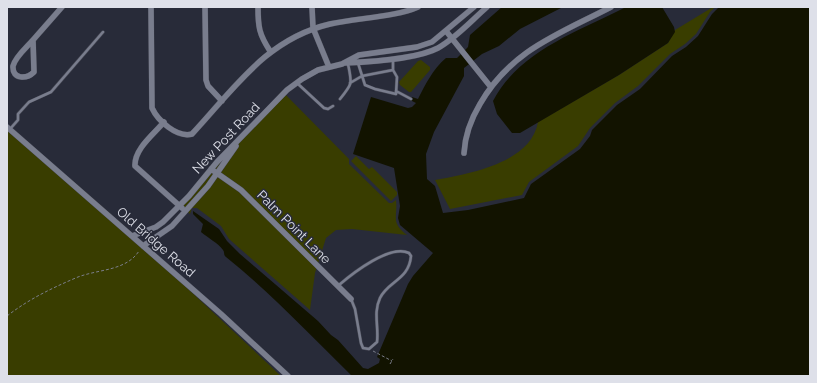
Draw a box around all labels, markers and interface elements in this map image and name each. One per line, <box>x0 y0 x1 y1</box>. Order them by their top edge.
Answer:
street label: New Post Road <box>189 99 263 177</box>
street label: Palm Point Lane <box>254 187 334 267</box>
street label: Old Bridge Road <box>114 204 198 280</box>

